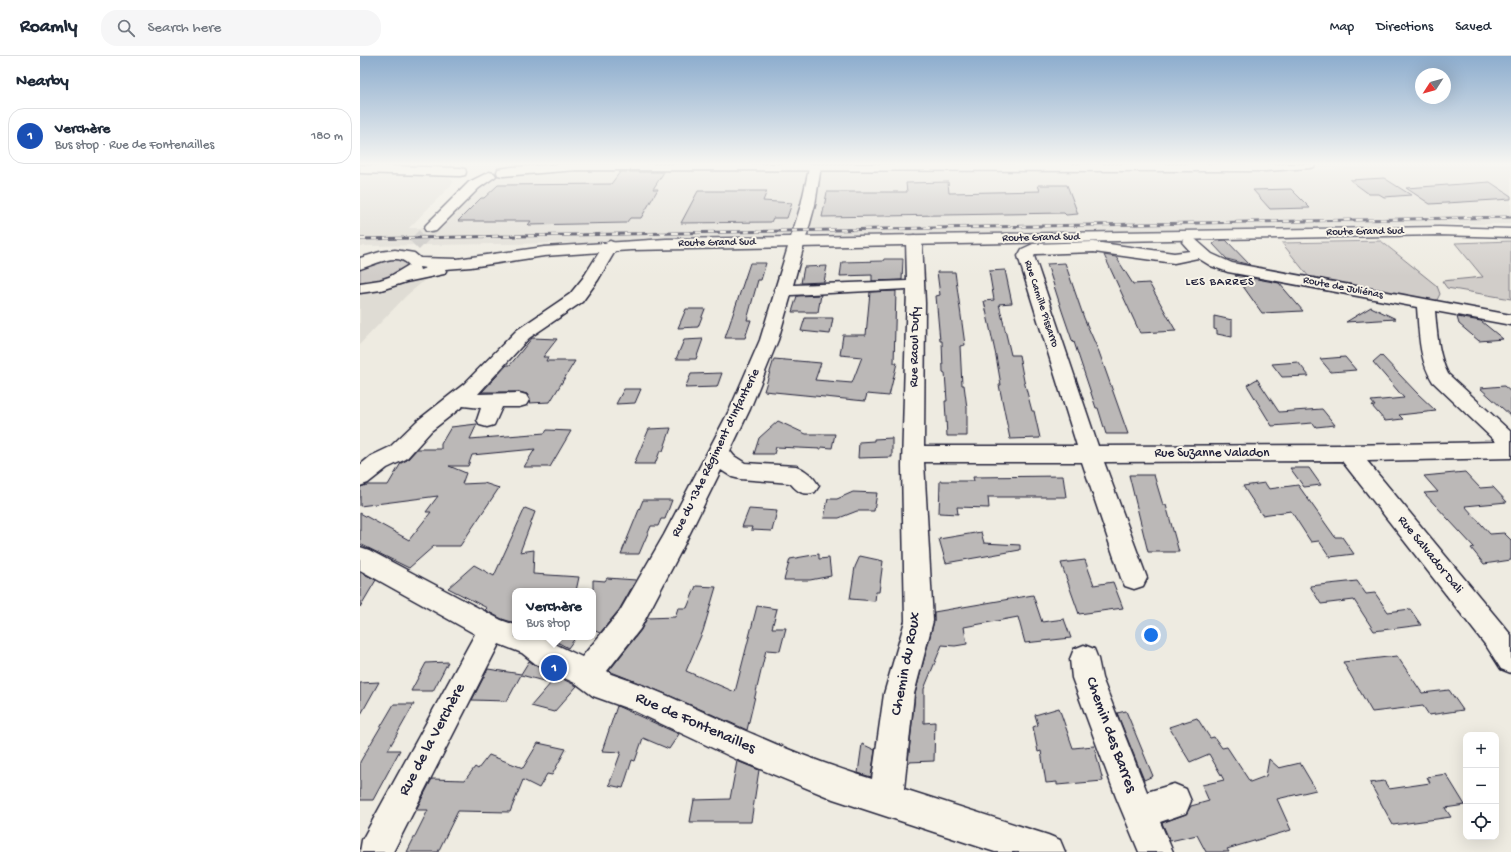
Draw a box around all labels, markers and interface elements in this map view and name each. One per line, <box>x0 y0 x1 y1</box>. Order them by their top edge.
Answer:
search box <box>101 10 381 46</box>
text: Roamly <box>20 16 77 39</box>
icon: search <box>115 17 137 39</box>
text: Search here <box>147 19 221 37</box>
text: Map <box>1330 19 1354 36</box>
text: Directions <box>1376 19 1433 36</box>
text: Saved <box>1455 19 1491 36</box>
north arrow <box>1415 68 1451 104</box>
text: Nearby <box>16 72 69 92</box>
text: Verchère <box>55 120 110 138</box>
text: 1 <box>27 129 33 144</box>
text: 180 m <box>311 129 343 144</box>
text: Bus stop · Rue de Fontenailles <box>55 138 214 153</box>
street label: Route Grand Sud <box>1326 225 1405 239</box>
street label: Route Grand Sud <box>1002 231 1081 245</box>
street label: Route Grand Sud <box>678 236 757 250</box>
street label: Rue Camille Pissarro <box>1021 259 1061 349</box>
street label: Route de Juliénas <box>1302 274 1385 302</box>
district label: LES BARRES <box>1185 276 1255 290</box>
street label: Rue Raoul Dufy <box>907 306 923 387</box>
street label: Rue du 134e Régiment d'Infanterie <box>669 366 764 540</box>
street label: Rue Suzanne Valadon <box>1155 446 1270 461</box>
street label: Rue Salvador Dali <box>1394 513 1466 597</box>
popup <box>512 588 596 640</box>
text: Verchère <box>526 598 582 616</box>
street label: Chemin du Roux <box>888 610 926 717</box>
text: Bus stop <box>526 616 570 631</box>
your location <box>1141 625 1161 645</box>
pin: 1 <box>541 653 567 683</box>
street label: Chemin des Barres <box>1080 675 1140 796</box>
street label: Rue de la Verchère <box>395 680 471 799</box>
street label: Rue de Fontenailles <box>632 689 759 759</box>
map controls <box>1463 732 1499 840</box>
button: + <box>1463 732 1499 768</box>
button: − <box>1463 768 1499 804</box>
button: locate <box>1463 804 1499 840</box>

